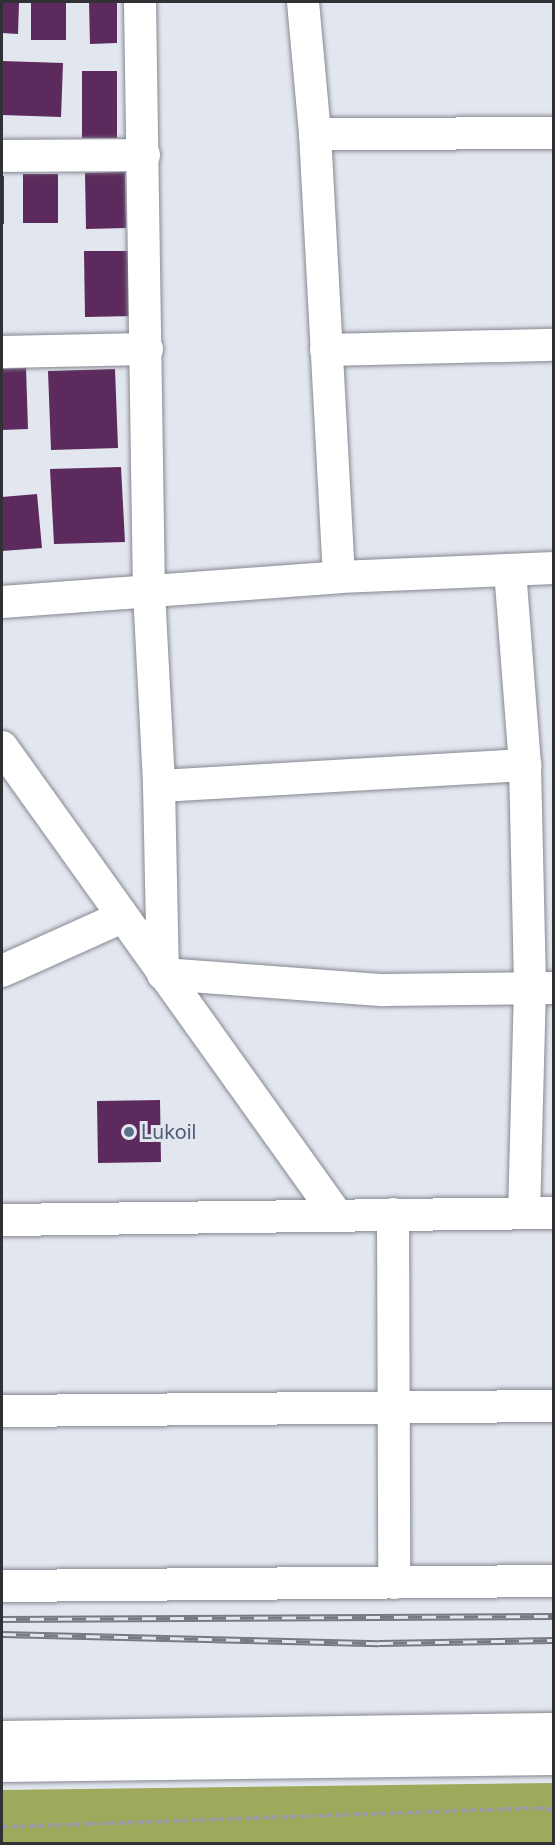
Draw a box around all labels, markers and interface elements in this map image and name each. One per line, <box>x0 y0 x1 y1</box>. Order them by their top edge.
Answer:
place label: Lukoil <box>141 1120 196 1144</box>
marker: Lukoil <box>122 1125 136 1139</box>

